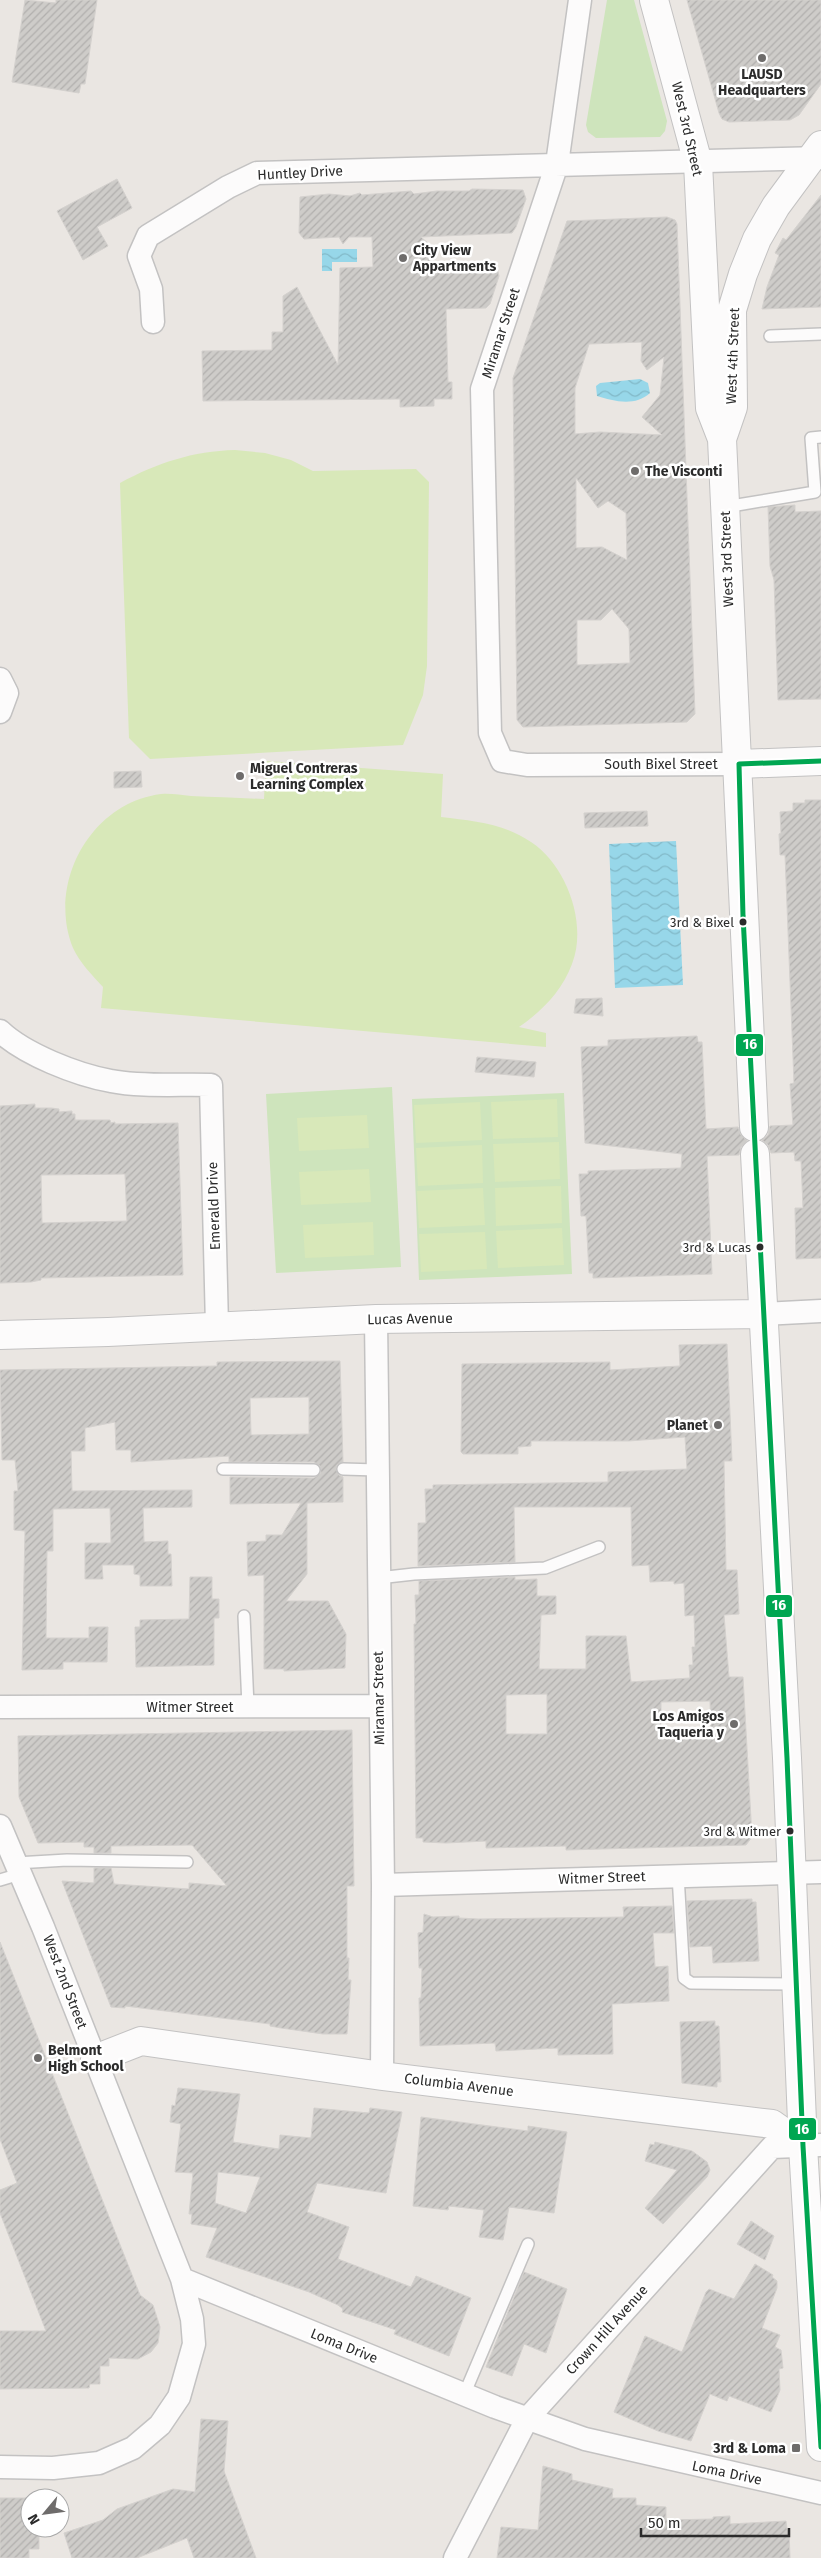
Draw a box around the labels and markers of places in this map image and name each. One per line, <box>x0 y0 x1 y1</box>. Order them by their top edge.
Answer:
marker: LAUSD Headquarters <box>756 52 768 64</box>
place label: LAUSD Headquarters <box>718 66 806 99</box>
place label: City View Appartments <box>412 242 497 275</box>
marker: City View Appartments <box>397 252 409 264</box>
place label: The Visconti <box>645 463 722 480</box>
marker: The Visconti <box>629 465 641 477</box>
place label: Miguel Contreras Learning Complex <box>250 760 365 793</box>
marker: Miguel Contreras Learning Complex <box>234 770 246 782</box>
place label: 3rd & Bixel <box>670 915 734 930</box>
marker: 3rd & Bixel <box>738 917 748 927</box>
place label: 3rd & Lucas <box>683 1240 751 1255</box>
marker: 3rd & Lucas <box>755 1242 765 1252</box>
place label: Planet <box>667 1417 709 1434</box>
marker: Planet <box>712 1419 724 1431</box>
place label: Los Amigos Taqueria y <box>653 1708 725 1741</box>
marker: Los Amigos Taqueria y <box>728 1718 740 1730</box>
place label: 3rd & Witmer <box>703 1824 781 1839</box>
marker: 3rd & Witmer <box>785 1826 795 1836</box>
place label: Belmont High School <box>48 2042 125 2075</box>
marker: Belmont High School <box>32 2052 44 2064</box>
place label: 3rd & Loma <box>712 2440 786 2457</box>
marker: 3rd & Loma <box>790 2442 802 2454</box>

